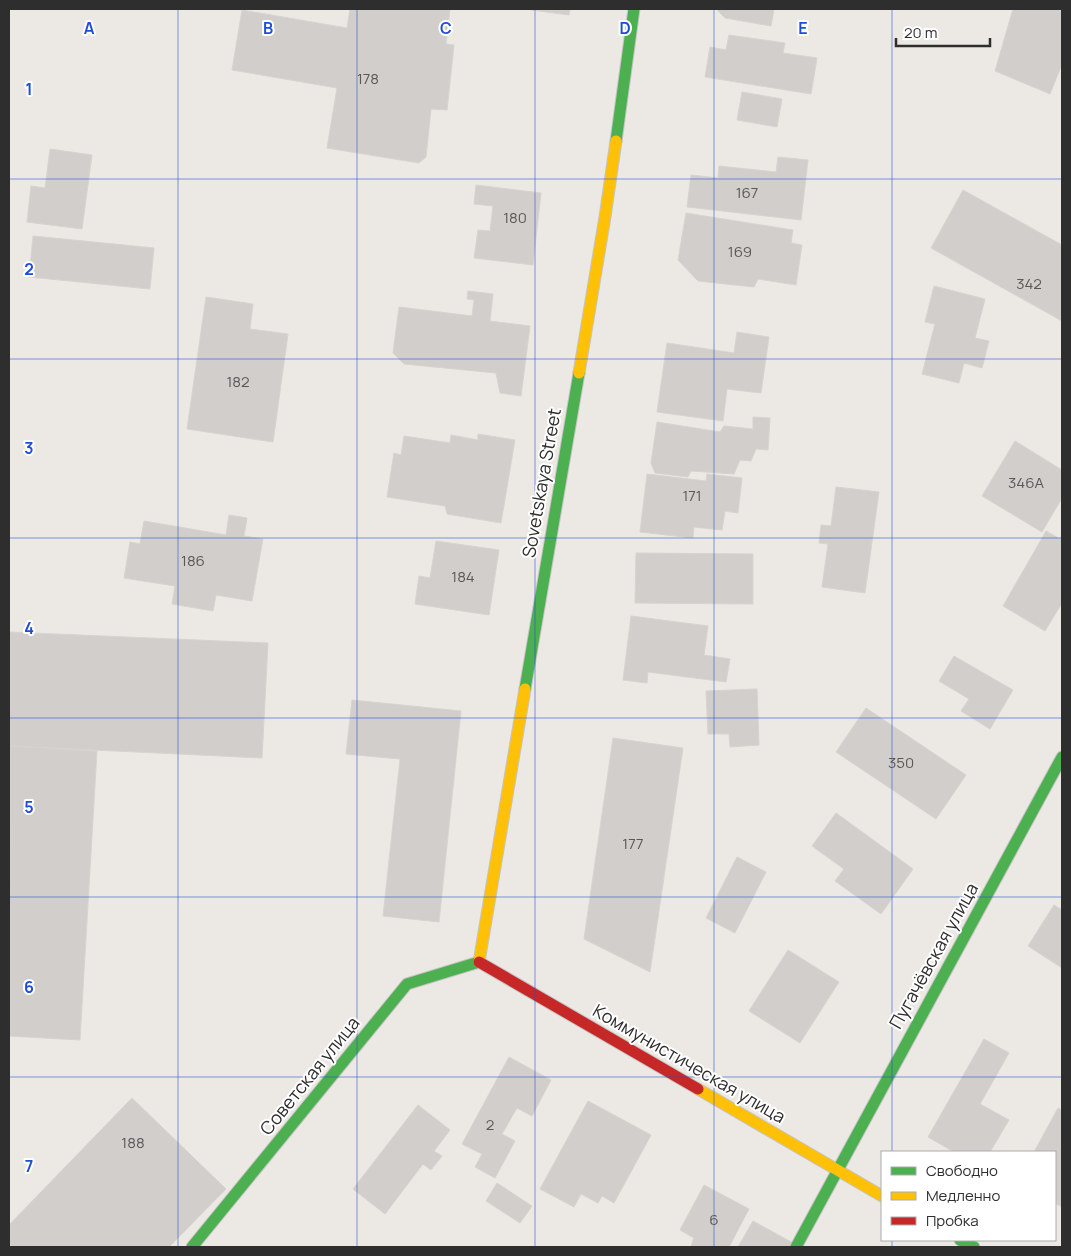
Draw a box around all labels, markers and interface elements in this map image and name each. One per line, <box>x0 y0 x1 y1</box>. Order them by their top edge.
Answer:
scale bar <box>896 15 990 47</box>
text: A <box>84 17 95 39</box>
text: B <box>263 17 273 39</box>
text: C <box>440 17 452 39</box>
text: D <box>619 17 631 39</box>
text: E <box>798 17 808 39</box>
text: 20 m <box>904 22 937 43</box>
house number: 178 <box>357 68 379 89</box>
text: 1 <box>25 78 33 100</box>
house number: 167 <box>736 182 758 203</box>
house number: 180 <box>503 207 527 228</box>
house number: 169 <box>728 241 752 262</box>
text: 2 <box>24 258 34 280</box>
house number: 342 <box>1016 273 1042 294</box>
house number: 182 <box>226 371 250 392</box>
street label: Sovetskaya Street <box>516 406 566 559</box>
text: 3 <box>24 437 34 459</box>
house number: 346А <box>1008 472 1044 493</box>
house number: 171 <box>682 485 702 506</box>
house number: 186 <box>181 550 205 571</box>
house number: 184 <box>451 566 475 587</box>
text: 4 <box>24 617 34 639</box>
house number: 350 <box>888 752 914 773</box>
text: 5 <box>24 796 34 818</box>
house number: 177 <box>622 833 644 854</box>
street label: Пугачёвская улица <box>883 878 983 1033</box>
text: 6 <box>24 976 34 998</box>
street label: Коммунистическая улица <box>589 998 790 1128</box>
street label: Советская улица <box>254 1011 364 1140</box>
house number: 2 <box>486 1114 494 1135</box>
house number: 188 <box>121 1132 145 1153</box>
legend <box>881 1151 1056 1241</box>
text: 7 <box>25 1155 33 1177</box>
text: Свободно <box>926 1160 998 1181</box>
text: Медленно <box>926 1185 1000 1206</box>
house number: 6 <box>709 1209 719 1230</box>
text: Пробка <box>926 1210 979 1231</box>

